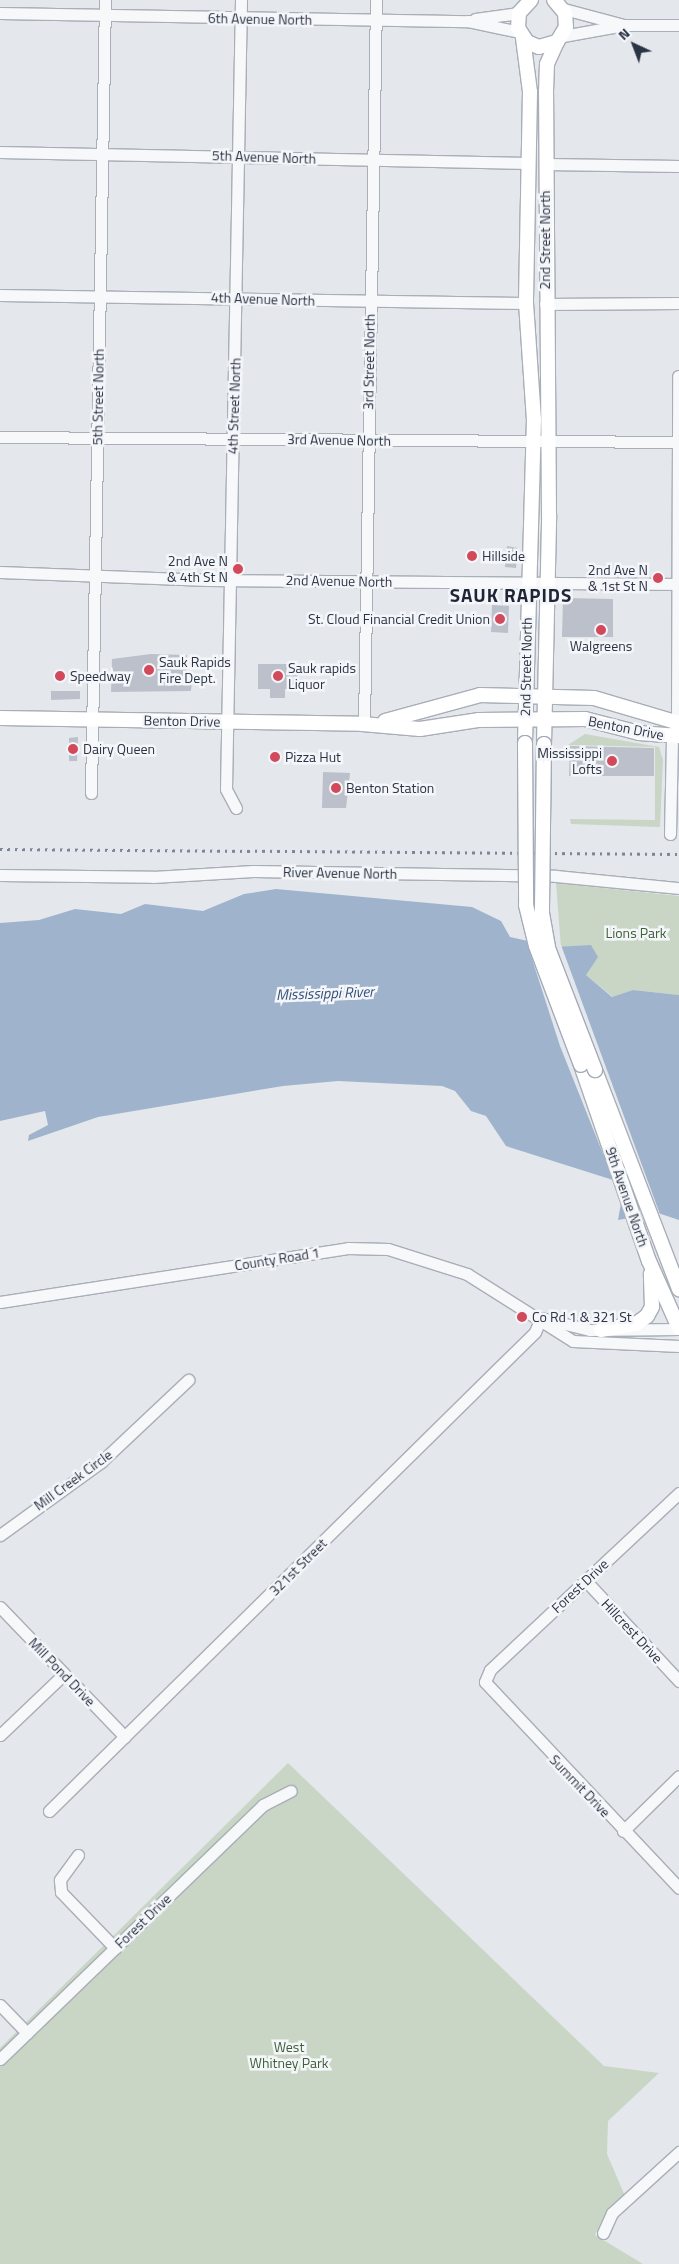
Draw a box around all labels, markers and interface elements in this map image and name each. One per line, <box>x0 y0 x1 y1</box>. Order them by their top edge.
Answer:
street label: 6th Avenue North <box>208 10 312 28</box>
north arrow <box>609 20 659 70</box>
text: N <box>613 23 634 45</box>
street label: 5th Avenue North <box>212 147 316 167</box>
street label: 2nd Street North <box>537 190 553 290</box>
street label: 4th Avenue North <box>211 289 315 309</box>
street label: 3rd Street North <box>360 314 378 410</box>
street label: 5th Street North <box>89 349 107 445</box>
street label: 4th Street North <box>224 357 244 455</box>
street label: 3rd Avenue North <box>287 431 391 449</box>
place label: Hillside <box>482 548 525 564</box>
marker: Hillside <box>466 550 478 562</box>
place label: 2nd Ave N & 4th St N <box>167 553 228 586</box>
place label: 2nd Ave N & 1st St N <box>588 562 648 594</box>
marker: 2nd Ave N & 4th St N <box>232 563 244 575</box>
street label: 2nd Avenue North <box>285 572 393 590</box>
marker: 2nd Ave N & 1st St N <box>652 572 664 584</box>
district label: SAUK RAPIDS <box>448 584 574 606</box>
place label: St. Cloud Financial Credit Union <box>308 611 490 627</box>
marker: St. Cloud Financial Credit Union <box>494 613 506 625</box>
street label: 2nd Street North <box>517 617 535 717</box>
marker: Walgreens <box>595 624 607 636</box>
place label: Walgreens <box>570 638 632 654</box>
place label: Sauk Rapids Fire Dept. <box>159 654 231 686</box>
place label: Sauk rapids Liquor <box>288 660 356 692</box>
marker: Sauk Rapids Fire Dept. <box>143 664 155 676</box>
place label: Speedway <box>70 668 131 684</box>
marker: Speedway <box>54 670 66 682</box>
marker: Sauk rapids Liquor <box>272 670 284 682</box>
street label: Benton Drive <box>144 712 220 730</box>
street label: Benton Drive <box>587 712 665 744</box>
place label: Dairy Queen <box>83 741 155 757</box>
marker: Dairy Queen <box>67 743 79 755</box>
place label: Mississippi Lofts <box>537 745 602 778</box>
place label: Pizza Hut <box>285 749 341 765</box>
marker: Pizza Hut <box>269 751 281 763</box>
marker: Mississippi Lofts <box>606 755 618 767</box>
place label: Benton Station <box>346 780 434 796</box>
marker: Benton Station <box>330 782 342 794</box>
street label: River Avenue North <box>283 864 397 882</box>
park label: Lions Park <box>605 925 667 941</box>
water label: Mississippi River <box>276 982 374 1004</box>
street label: 9th Avenue North <box>602 1145 652 1249</box>
street label: County Road 1 <box>233 1244 321 1274</box>
place label: Co Rd 1 & 321 St <box>532 1309 632 1325</box>
marker: Co Rd 1 & 321 St <box>516 1311 528 1323</box>
street label: Mill Creek Circle <box>31 1446 115 1514</box>
street label: 321st Street <box>266 1535 330 1599</box>
street label: Forest Drive <box>548 1556 612 1616</box>
street label: Hillcrest Drive <box>598 1595 666 1667</box>
street label: Mill Pond Drive <box>25 1634 99 1710</box>
street label: Summit Drive <box>546 1751 614 1821</box>
street label: Forest Drive <box>111 1890 175 1952</box>
park label: West Whitney Park <box>249 2039 329 2072</box>

